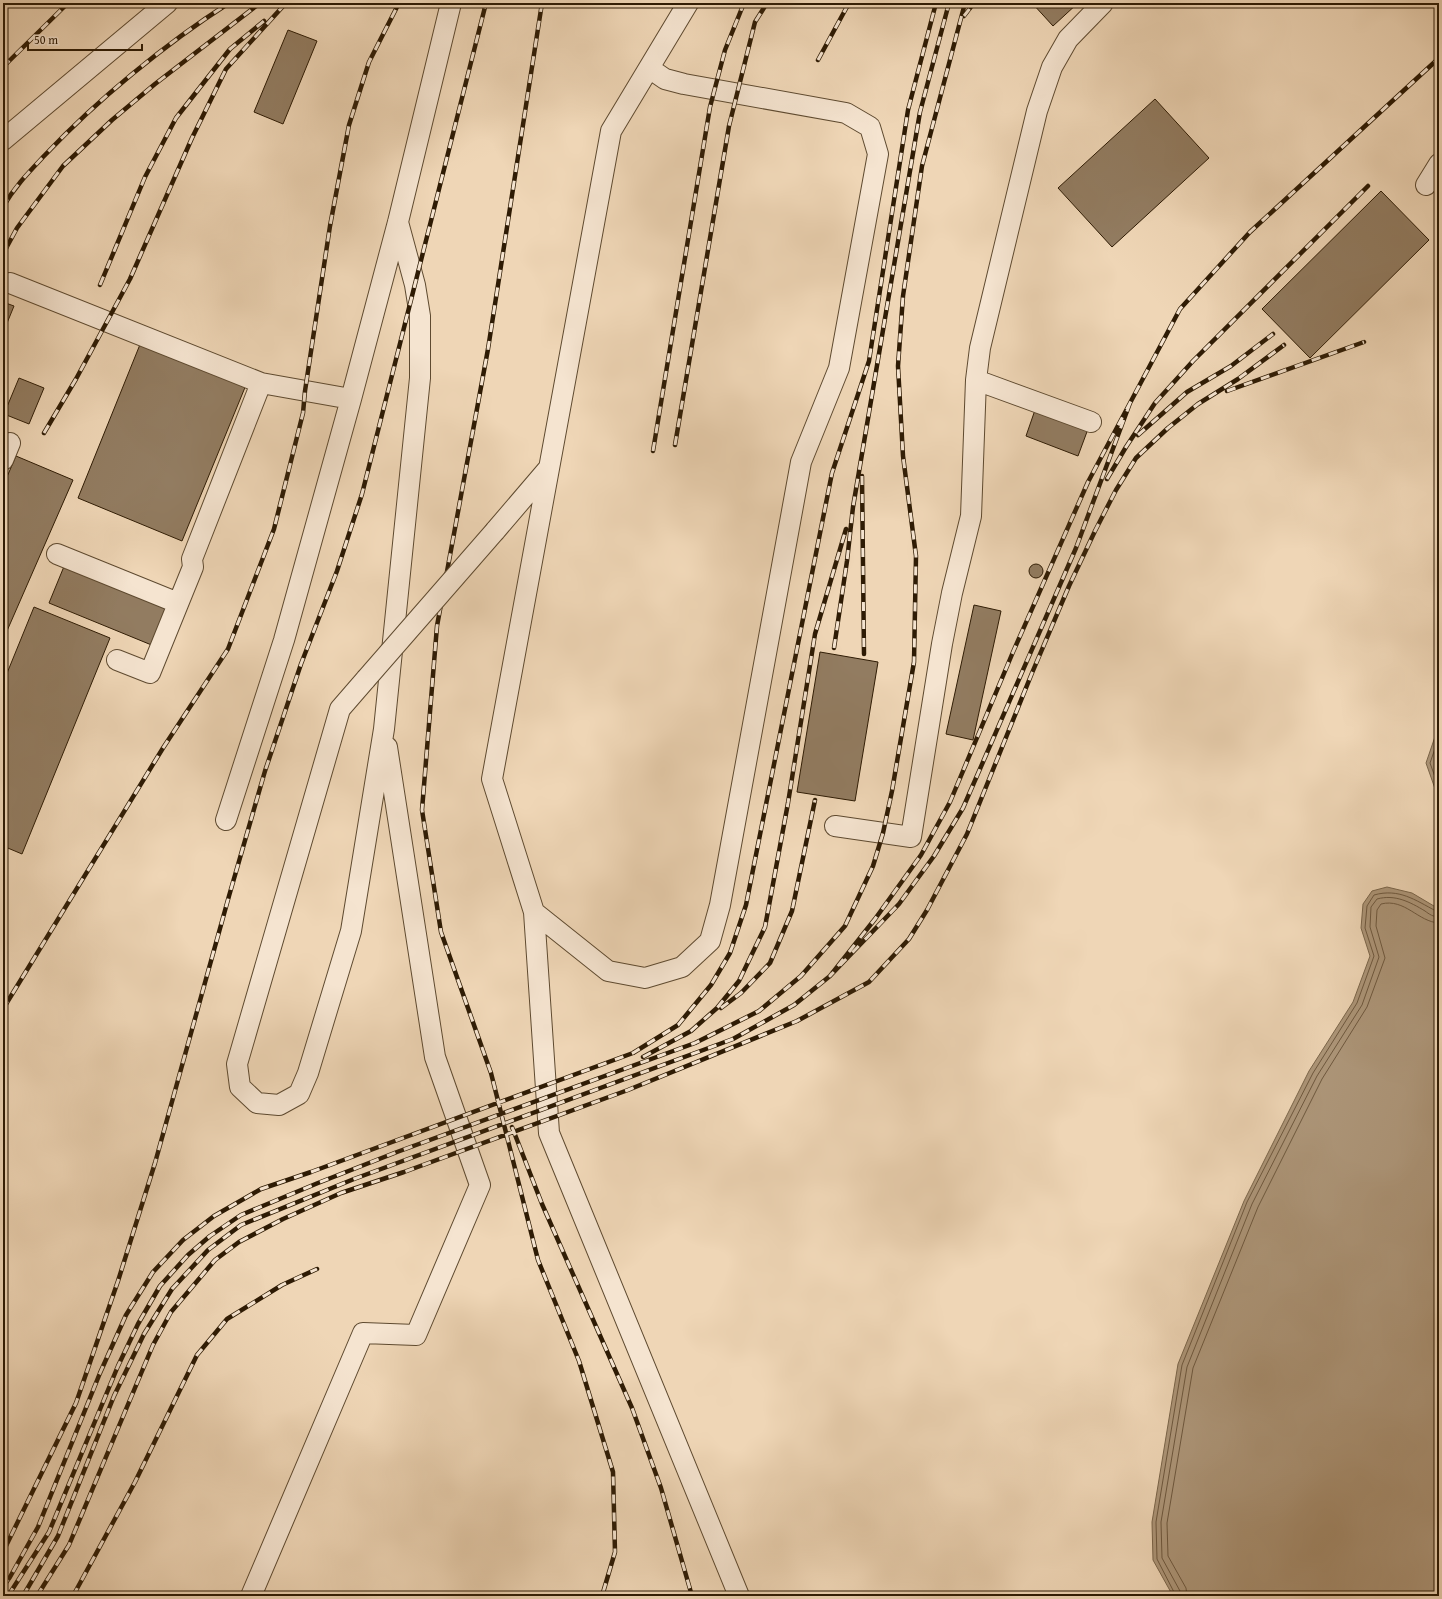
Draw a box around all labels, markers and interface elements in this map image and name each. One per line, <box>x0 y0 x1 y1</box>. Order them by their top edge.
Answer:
scale bar <box>28 26 142 52</box>
text: 50 m <box>34 31 58 48</box>

